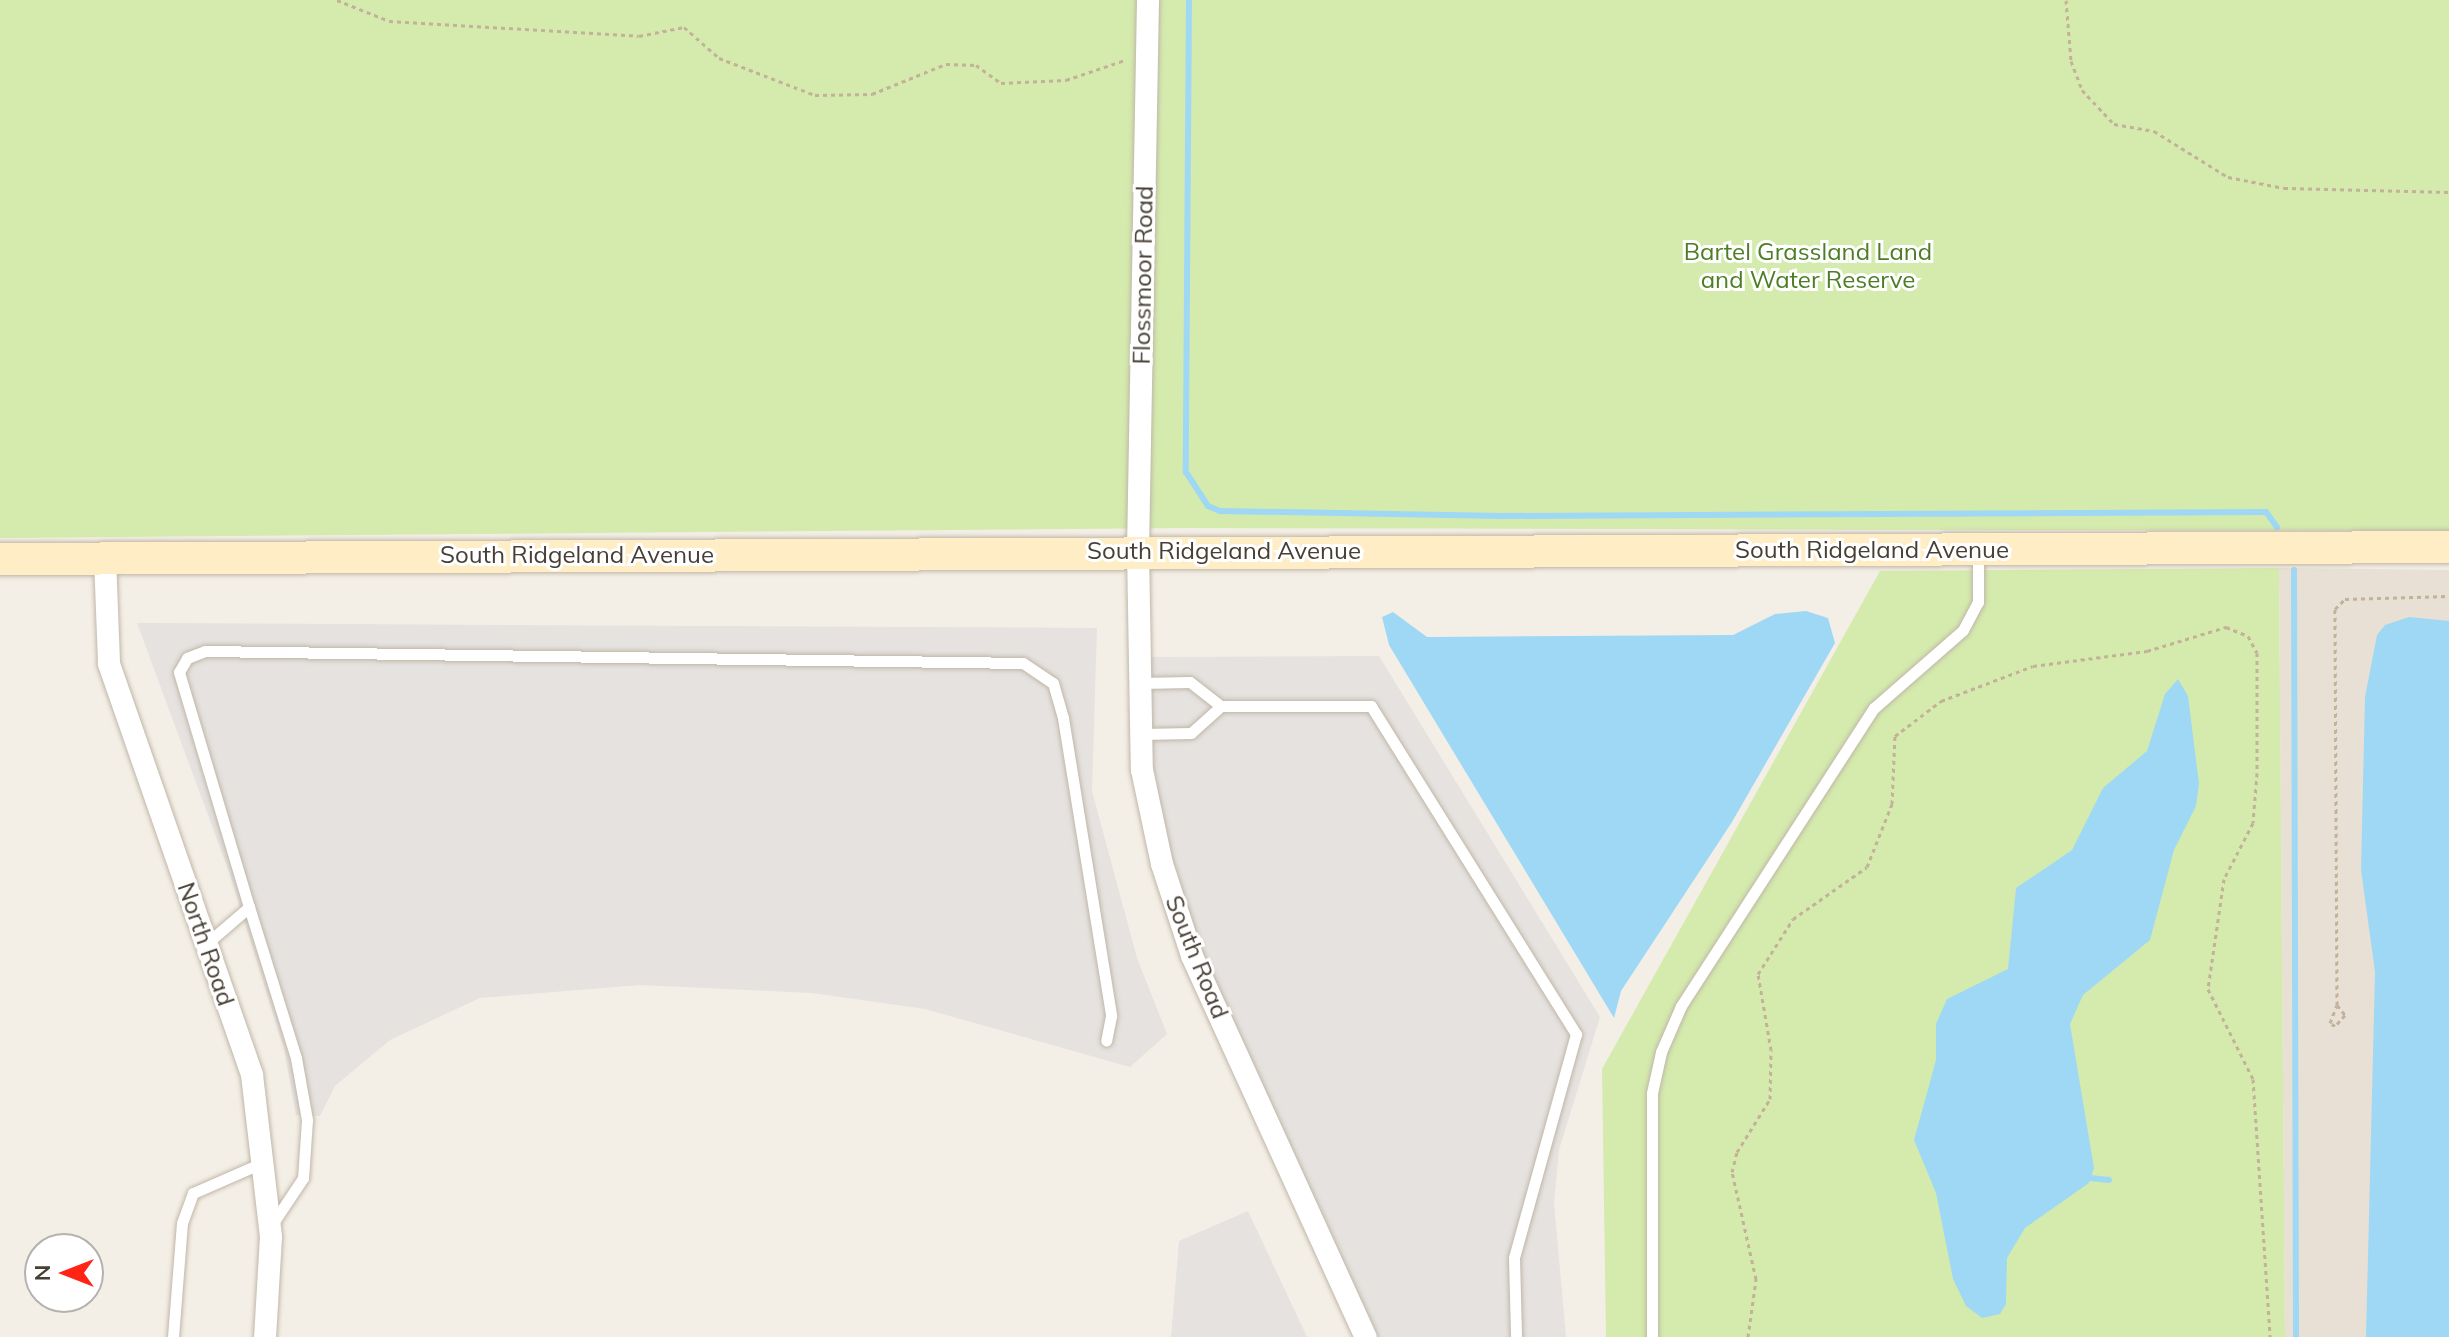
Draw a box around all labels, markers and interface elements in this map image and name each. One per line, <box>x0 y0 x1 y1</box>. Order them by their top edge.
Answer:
street label: Flossmoor Road <box>1127 185 1159 365</box>
park label: Bartel Grassland Land and Water Reserve <box>1684 238 1932 294</box>
street label: South Ridgeland Avenue <box>1735 536 2009 564</box>
street label: South Ridgeland Avenue <box>1087 537 1361 565</box>
street label: South Ridgeland Avenue <box>440 541 714 569</box>
street label: North Road <box>171 879 241 1009</box>
street label: South Road <box>1159 891 1235 1023</box>
north arrow <box>24 1233 104 1313</box>
text: N <box>28 1265 56 1281</box>

